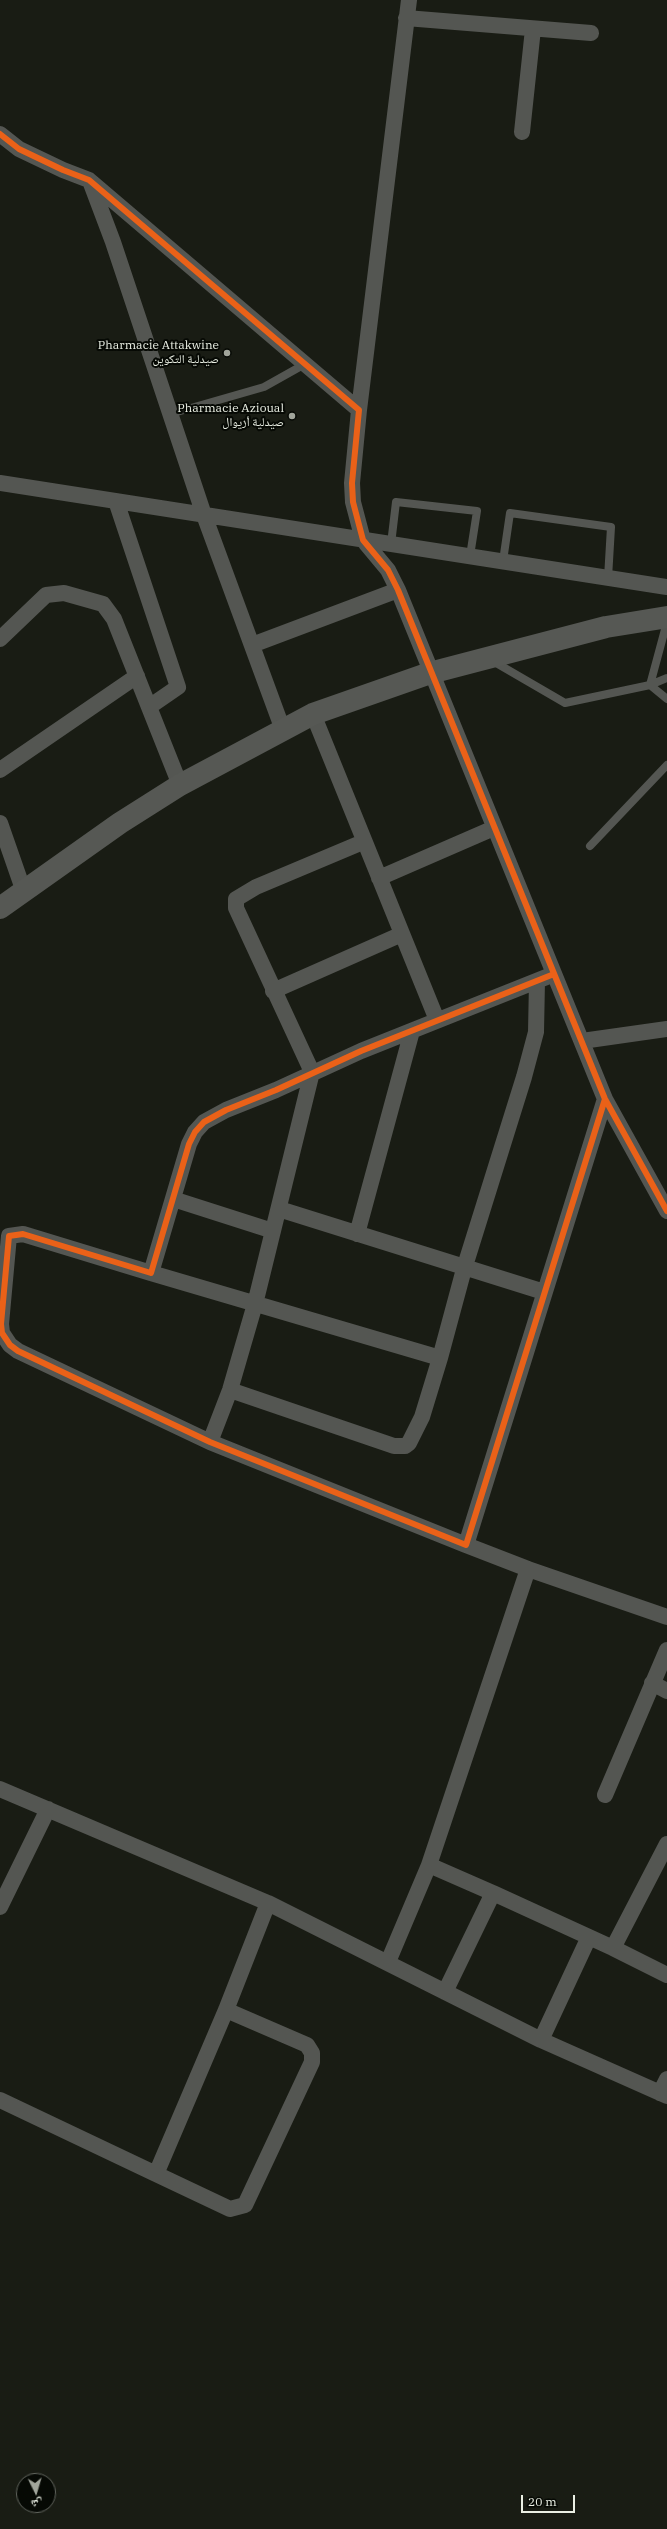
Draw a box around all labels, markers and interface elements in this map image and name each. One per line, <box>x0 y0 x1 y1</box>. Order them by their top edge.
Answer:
place label: Pharmacie Attakwine صيدلية التكوين <box>98 339 219 367</box>
marker: Pharmacie Attakwine صيدلية التكوين <box>222 348 232 358</box>
place label: Pharmacie Azioual صيدلية أزيوال <box>177 402 284 430</box>
marker: Pharmacie Azioual صيدلية أزيوال <box>287 411 297 421</box>
north arrow <box>16 2473 56 2513</box>
scale bar <box>523 2487 577 2513</box>
text: 20 m <box>528 2494 557 2509</box>
text: ش <box>31 2496 43 2511</box>

